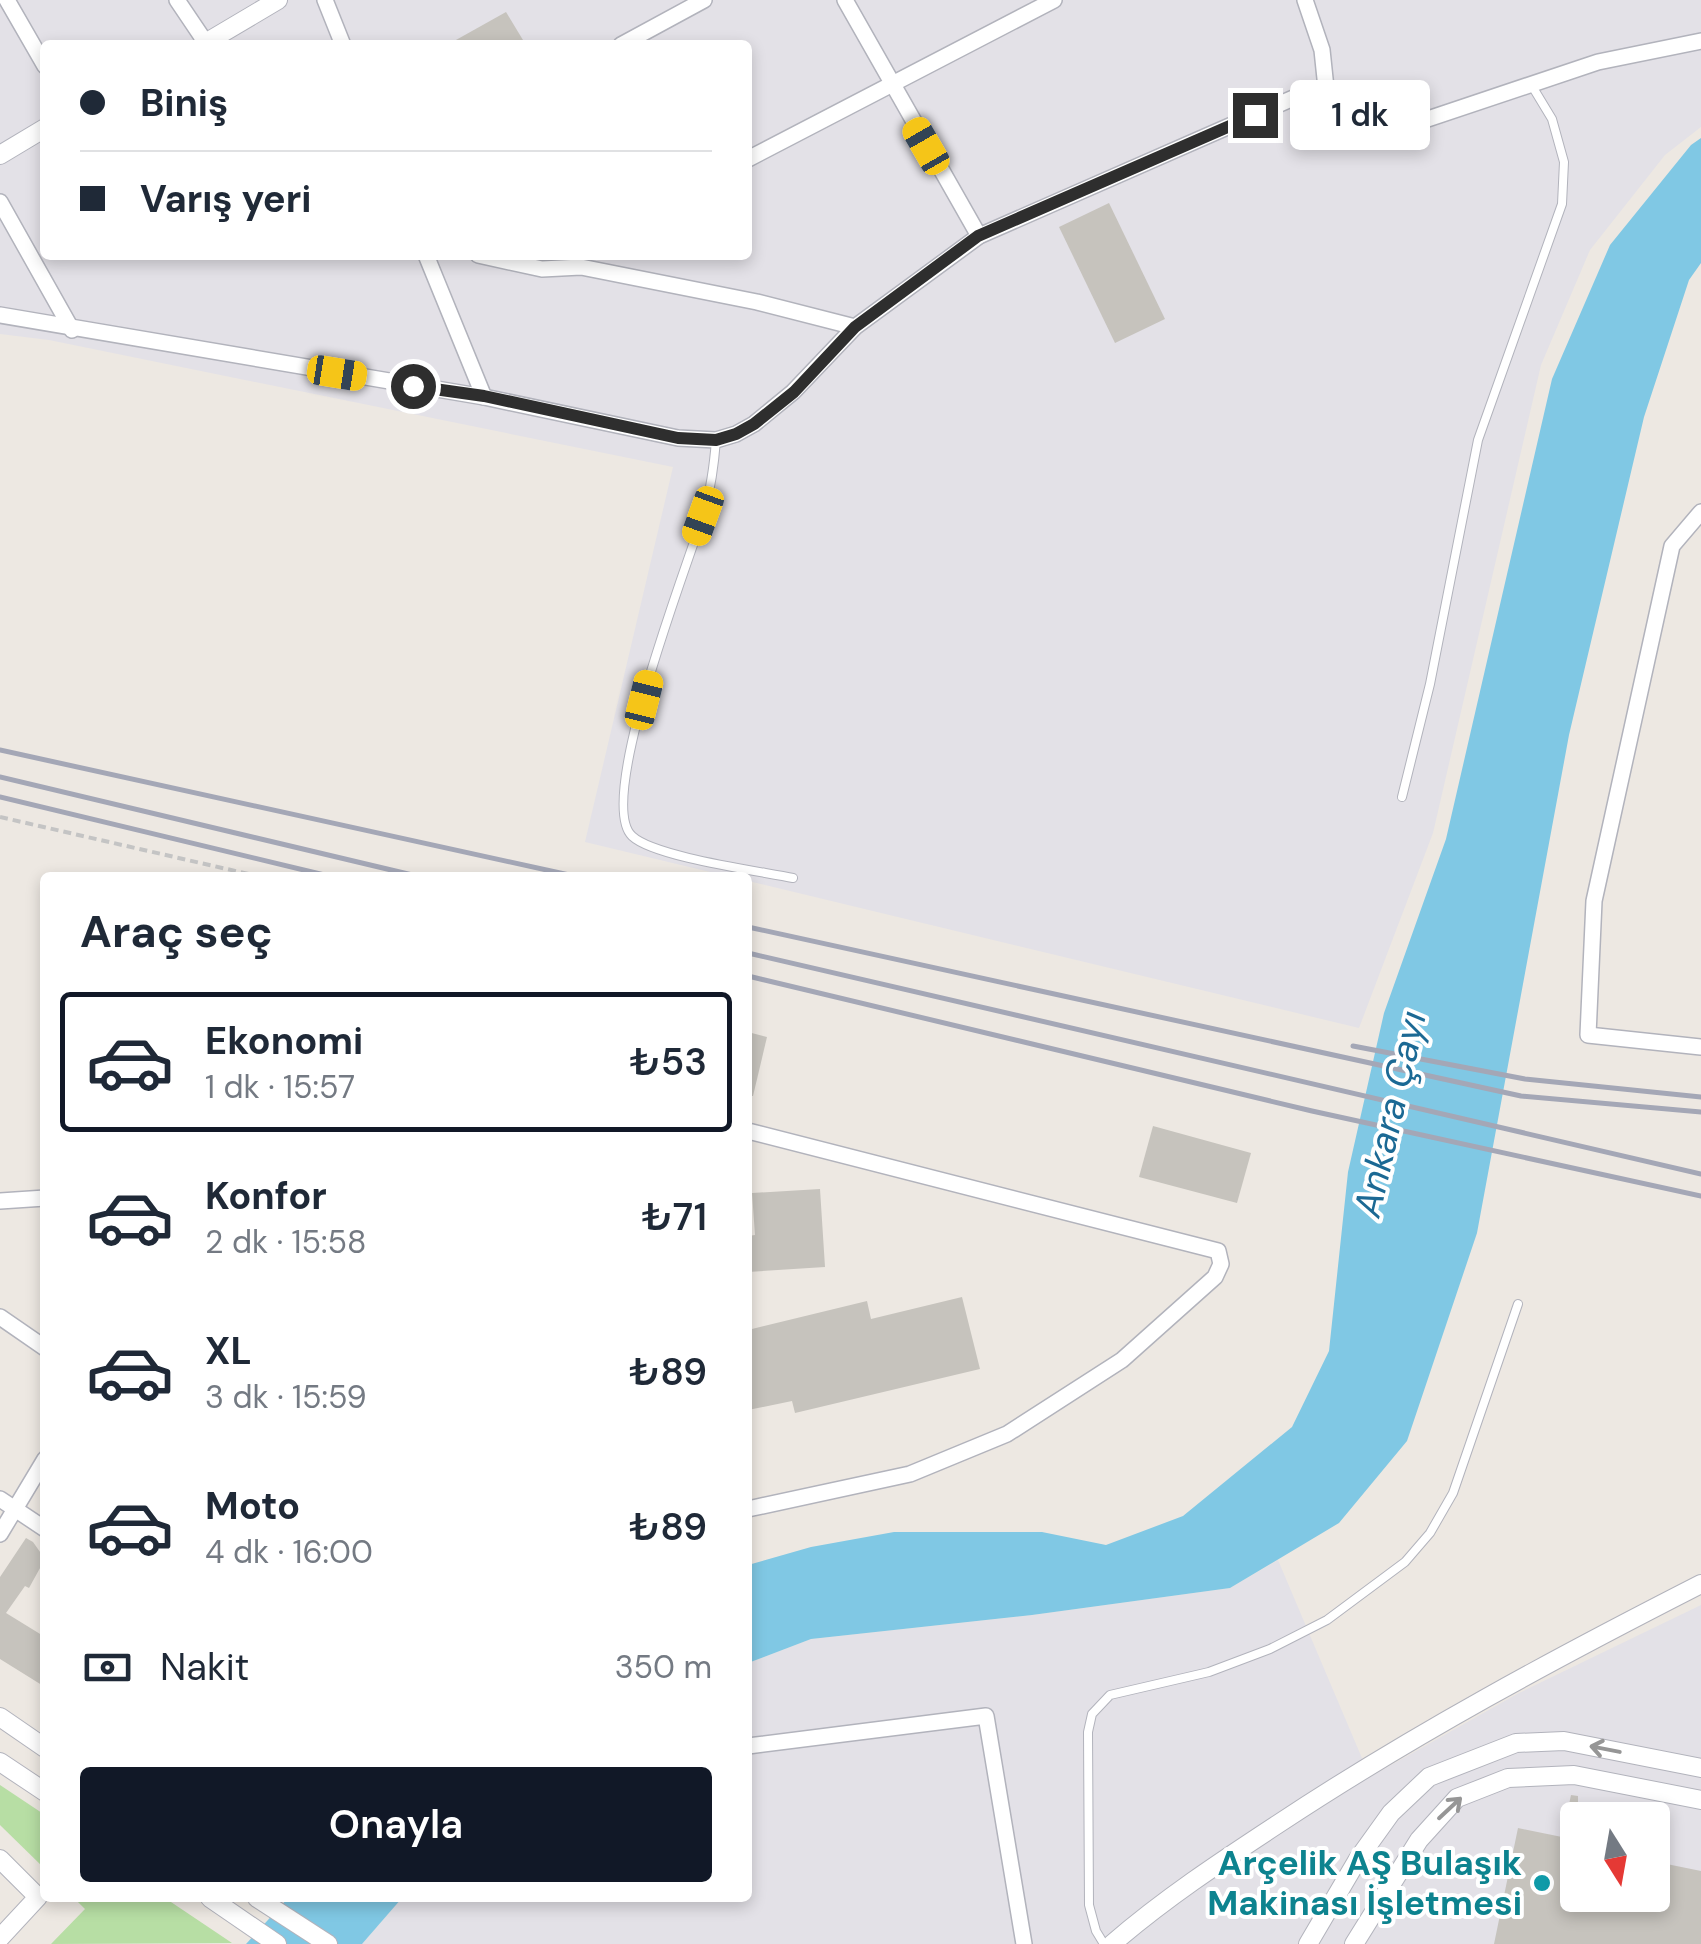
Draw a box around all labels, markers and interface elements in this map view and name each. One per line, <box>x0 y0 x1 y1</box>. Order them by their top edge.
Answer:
text: Biniş <box>140 78 228 128</box>
callout: 1 dk <box>1290 80 1430 150</box>
route end <box>1233 93 1278 138</box>
text: 1 dk <box>1331 94 1389 136</box>
car <box>898 113 954 179</box>
text: Varış yeri <box>140 174 311 224</box>
car <box>305 353 369 393</box>
route start <box>391 364 436 409</box>
car <box>679 483 727 549</box>
car <box>622 667 666 733</box>
text: Araç seç <box>80 902 273 961</box>
water label: Ankara Çayı <box>1342 1006 1438 1223</box>
text: Ekonomi <box>205 1016 363 1066</box>
icon: car <box>85 1017 175 1107</box>
text: ₺53 <box>629 1037 707 1087</box>
text: 1 dk · 15:57 <box>205 1066 355 1108</box>
text: Konfor <box>205 1171 327 1221</box>
icon: car <box>85 1172 175 1262</box>
text: ₺71 <box>642 1192 707 1242</box>
text: 2 dk · 15:58 <box>205 1221 366 1263</box>
text: XL <box>205 1326 252 1376</box>
icon: car <box>85 1327 175 1417</box>
text: ₺89 <box>629 1347 707 1397</box>
text: 3 dk · 15:59 <box>205 1376 367 1418</box>
text: Moto <box>205 1481 300 1531</box>
icon: car <box>85 1482 175 1572</box>
text: ₺89 <box>629 1502 707 1552</box>
text: 4 dk · 16:00 <box>205 1531 373 1573</box>
icon: cash <box>80 1640 135 1695</box>
text: Nakit <box>160 1642 249 1692</box>
text: 350 m <box>615 1646 712 1688</box>
one-way arrow <box>1590 1738 1622 1757</box>
button: Onayla <box>80 1767 712 1882</box>
one-way arrow <box>1438 1796 1462 1820</box>
north arrow <box>1560 1802 1670 1912</box>
map controls <box>1560 1802 1670 1912</box>
place label: Arçelik AŞ Bulaşık Makinası İşletmesi <box>1207 1840 1522 1926</box>
marker: Arçelik AŞ Bulaşık Makinası İşletmesi <box>1531 1872 1553 1894</box>

